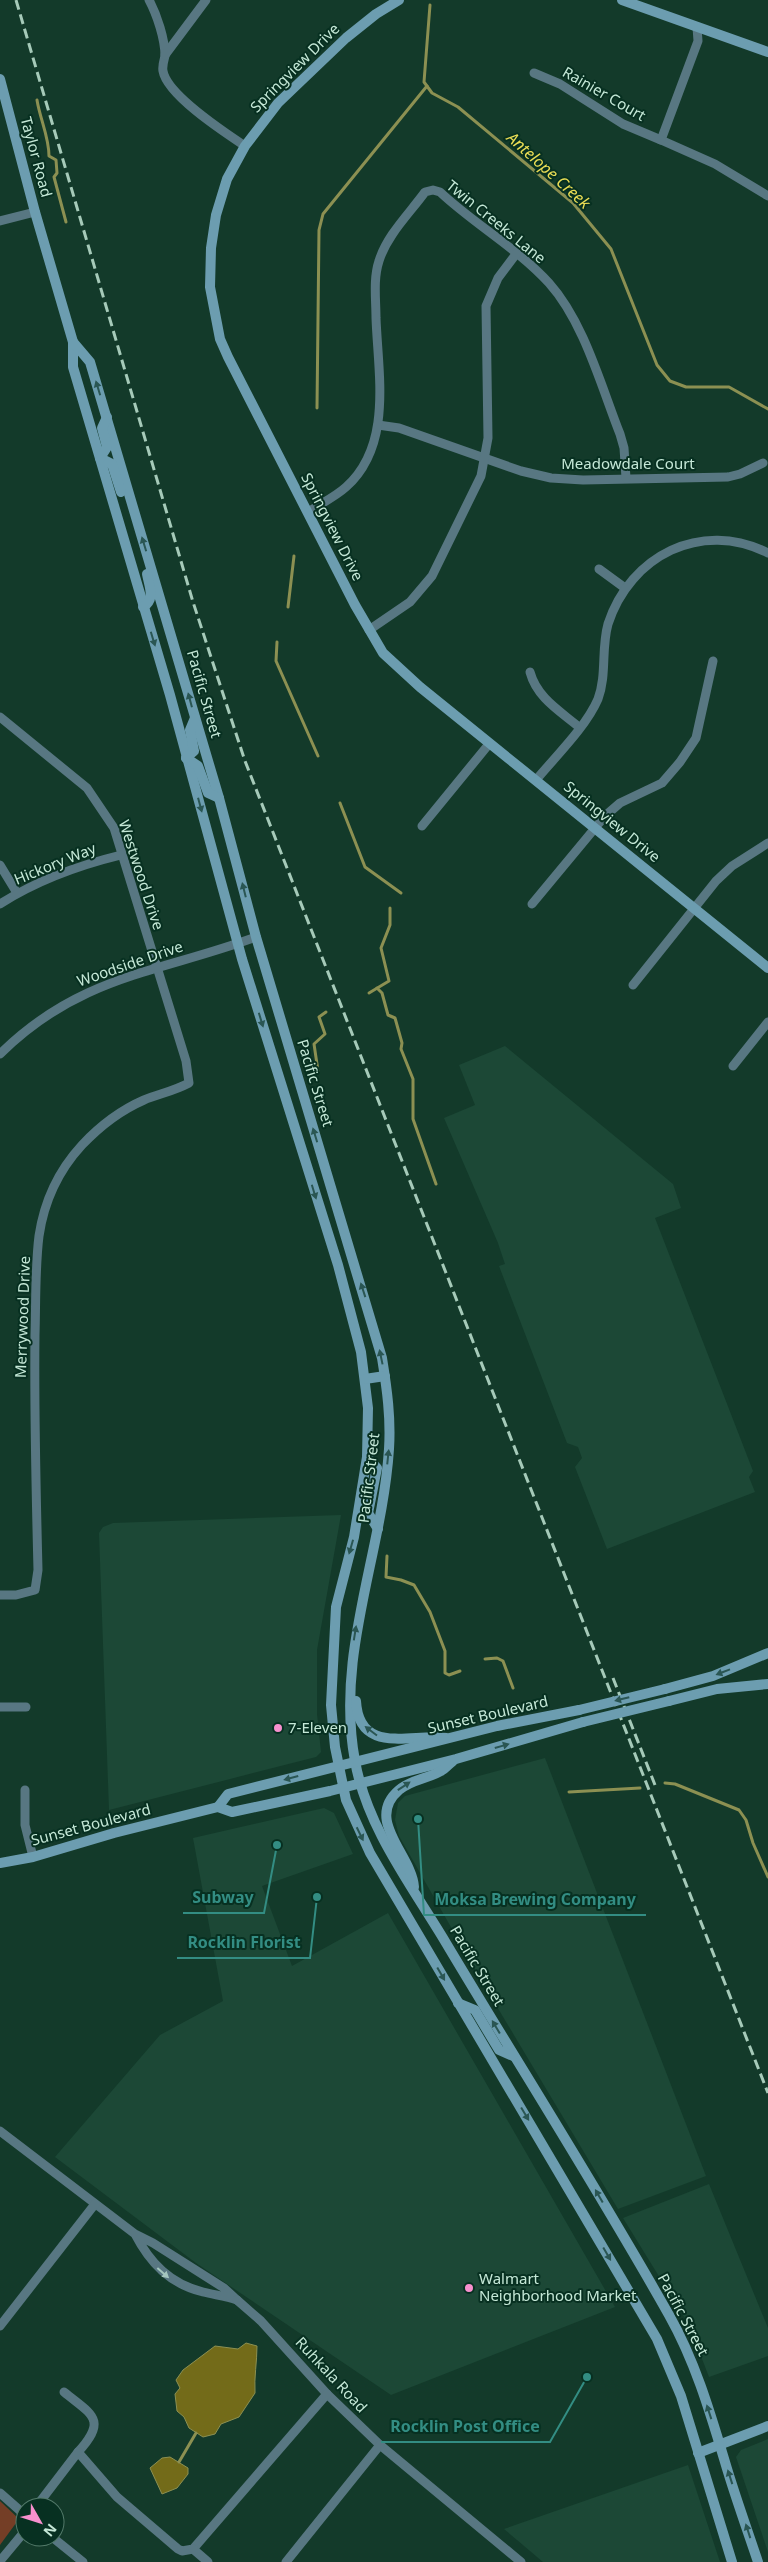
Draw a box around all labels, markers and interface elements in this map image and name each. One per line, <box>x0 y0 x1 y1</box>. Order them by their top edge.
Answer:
street label: Springview Drive <box>245 18 343 116</box>
street label: Rainier Court <box>559 61 650 125</box>
street label: Taylor Road <box>17 114 57 199</box>
water label: Antelope Creek <box>502 126 596 214</box>
street label: Twin Creeks Lane <box>443 175 550 267</box>
one-way arrow <box>94 381 102 396</box>
street label: Meadowdale Court <box>561 453 695 473</box>
street label: Springview Drive <box>297 469 369 584</box>
one-way arrow <box>140 537 147 552</box>
one-way arrow <box>150 632 158 647</box>
street label: Pacific Street <box>183 647 227 741</box>
one-way arrow <box>186 693 194 708</box>
street label: Springview Drive <box>560 776 665 866</box>
one-way arrow <box>197 798 205 813</box>
street label: Westwood Drive <box>115 817 169 932</box>
street label: Hickory Way <box>11 837 99 889</box>
one-way arrow <box>240 883 248 898</box>
street label: Woodside Drive <box>74 936 185 991</box>
one-way arrow <box>258 1012 265 1027</box>
street label: Pacific Street <box>293 1036 339 1129</box>
one-way arrow <box>311 1127 319 1142</box>
one-way arrow <box>311 1184 319 1199</box>
street label: Merrywood Drive <box>10 1256 34 1378</box>
one-way arrow <box>358 1283 366 1298</box>
one-way arrow <box>377 1349 385 1364</box>
street label: Pacific Street <box>353 1431 384 1524</box>
one-way arrow <box>384 1449 392 1465</box>
one-way arrow <box>346 1540 354 1555</box>
one-way arrow <box>352 1624 360 1640</box>
one-way arrow <box>715 1668 730 1676</box>
street label: Sunset Boulevard <box>426 1690 550 1738</box>
one-way arrow <box>614 1696 629 1704</box>
place label: 7-Eleven <box>288 1717 347 1737</box>
marker: 7-Eleven <box>272 1722 284 1734</box>
one-way arrow <box>364 1726 378 1736</box>
one-way arrow <box>495 1741 510 1749</box>
one-way arrow <box>284 1774 299 1782</box>
one-way arrow <box>398 1781 411 1791</box>
street label: Sunset Boulevard <box>29 1798 153 1850</box>
one-way arrow <box>356 1826 364 1841</box>
callout: Subway <box>183 1882 264 1913</box>
callout: Moksa Brewing Company <box>424 1884 646 1915</box>
text: Subway <box>192 1886 255 1908</box>
text: Moksa Brewing Company <box>434 1888 637 1910</box>
street label: Pacific Street <box>446 1922 510 2010</box>
callout: Rocklin Florist <box>177 1927 310 1958</box>
text: Rocklin Florist <box>187 1931 301 1953</box>
one-way arrow <box>437 1968 446 1981</box>
one-way arrow <box>492 2021 501 2034</box>
one-way arrow <box>520 2107 529 2120</box>
one-way arrow <box>595 2189 604 2202</box>
one-way arrow <box>603 2247 612 2260</box>
one-way arrow <box>157 2267 170 2278</box>
place label: Walmart Neighborhood Market <box>479 2268 637 2305</box>
street label: Pacific Street <box>654 2270 714 2360</box>
marker: Walmart Neighborhood Market <box>463 2282 475 2294</box>
street label: Ruhkala Road <box>292 2332 372 2416</box>
one-way arrow <box>705 2405 713 2420</box>
callout: Rocklin Post Office <box>381 2411 550 2442</box>
text: Rocklin Post Office <box>390 2415 540 2437</box>
one-way arrow <box>726 2470 733 2485</box>
north arrow <box>15 2497 65 2547</box>
text: N <box>40 2520 61 2541</box>
one-way arrow <box>744 2524 751 2539</box>

